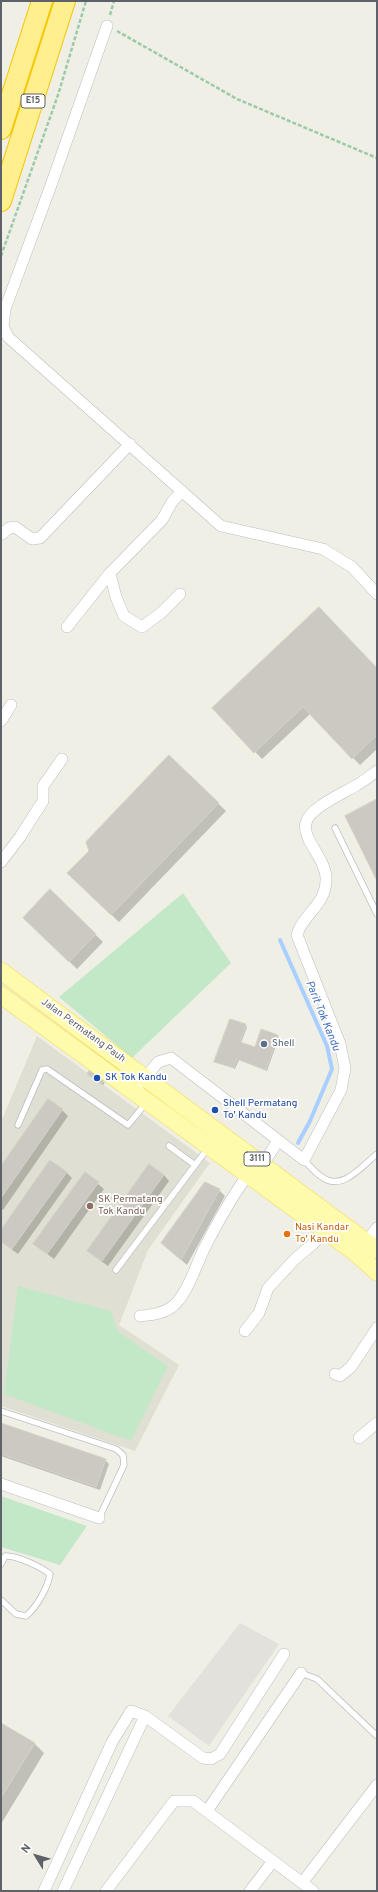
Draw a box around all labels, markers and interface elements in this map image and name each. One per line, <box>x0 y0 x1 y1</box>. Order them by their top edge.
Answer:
road number: E15 <box>21 94 45 108</box>
water label: Parit Tok Kandu <box>302 979 342 1053</box>
street label: Jalan Permatang Pauh <box>38 996 128 1066</box>
place label: Shell <box>272 1038 294 1050</box>
marker: Shell <box>259 1039 269 1049</box>
place label: SK Tok Kandu <box>105 1072 167 1084</box>
marker: SK Tok Kandu <box>92 1073 102 1083</box>
place label: Shell Permatang To' Kandu <box>223 1098 297 1122</box>
marker: Shell Permatang To' Kandu <box>210 1105 220 1115</box>
road number: 3111 <box>244 1152 270 1166</box>
place label: SK Permatang Tok Kandu <box>98 1194 163 1218</box>
marker: SK Permatang Tok Kandu <box>85 1201 95 1211</box>
place label: Nasi Kandar To' Kandu <box>295 1222 349 1246</box>
marker: Nasi Kandar To' Kandu <box>282 1229 292 1239</box>
north arrow <box>16 1836 56 1876</box>
text: N <box>18 1841 34 1856</box>

